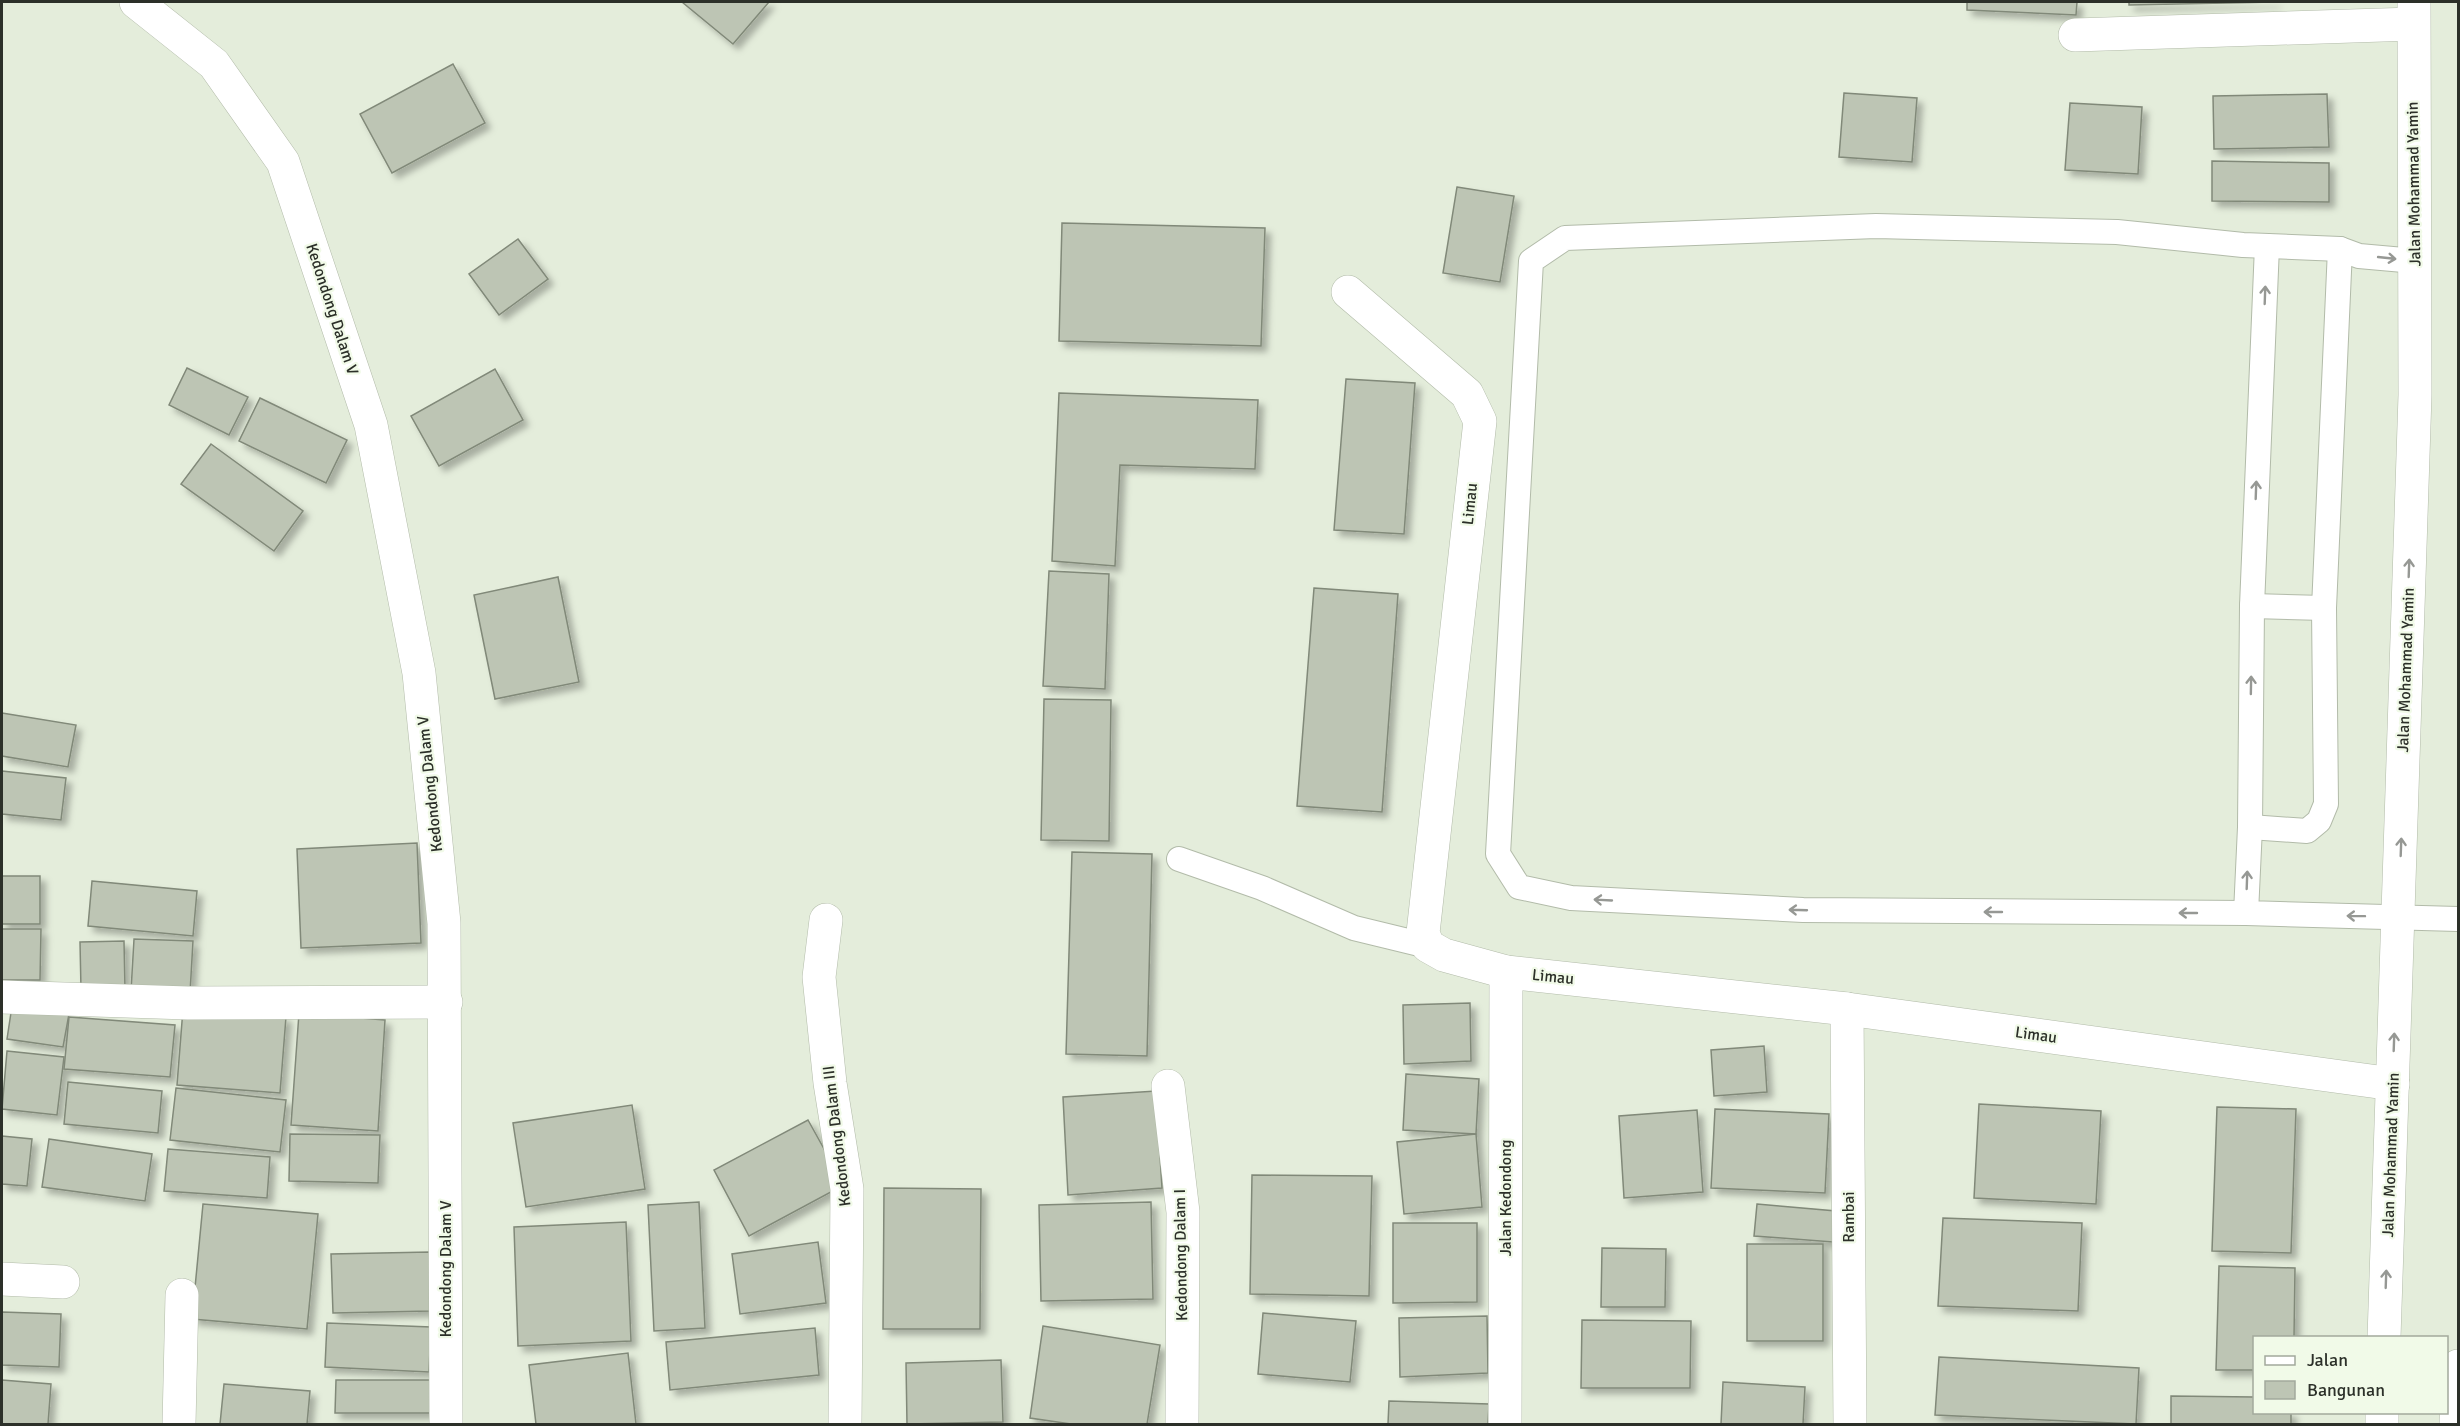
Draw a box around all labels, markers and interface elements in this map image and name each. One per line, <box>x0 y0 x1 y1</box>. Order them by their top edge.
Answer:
street label: Jalan Mohammad Yamin <box>2403 101 2425 267</box>
street label: Kedondong Dalam V <box>301 241 363 377</box>
one-way arrow <box>2376 253 2396 264</box>
one-way arrow <box>2259 286 2270 306</box>
one-way arrow <box>2251 481 2262 500</box>
street label: Limau <box>1458 482 1482 526</box>
one-way arrow <box>2404 559 2415 579</box>
street label: Jalan Mohammad Yamin <box>2393 587 2419 753</box>
one-way arrow <box>2245 675 2257 695</box>
street label: Kedondong Dalam V <box>413 715 447 853</box>
one-way arrow <box>2395 838 2406 858</box>
one-way arrow <box>2242 870 2253 890</box>
one-way arrow <box>1593 894 1613 905</box>
one-way arrow <box>1788 904 1808 915</box>
one-way arrow <box>1983 906 2003 918</box>
one-way arrow <box>2178 907 2198 919</box>
one-way arrow <box>2346 910 2366 922</box>
street label: Limau <box>1531 965 1575 989</box>
street label: Limau <box>2014 1022 2058 1048</box>
one-way arrow <box>2389 1033 2400 1053</box>
street label: Kedondong Dalam III <box>818 1064 856 1208</box>
street label: Jalan Mohammad Yamin <box>2378 1072 2404 1238</box>
street label: Jalan Kedondong <box>1496 1140 1516 1256</box>
street label: Kedondong Dalam I <box>1170 1189 1192 1321</box>
street label: Rambai <box>1839 1191 1859 1243</box>
street label: Kedondong Dalam V <box>436 1201 456 1337</box>
one-way arrow <box>2381 1270 2392 1290</box>
legend <box>2253 1336 2448 1414</box>
text: Jalan <box>2307 1349 2348 1371</box>
text: Bangunan <box>2307 1379 2385 1401</box>

